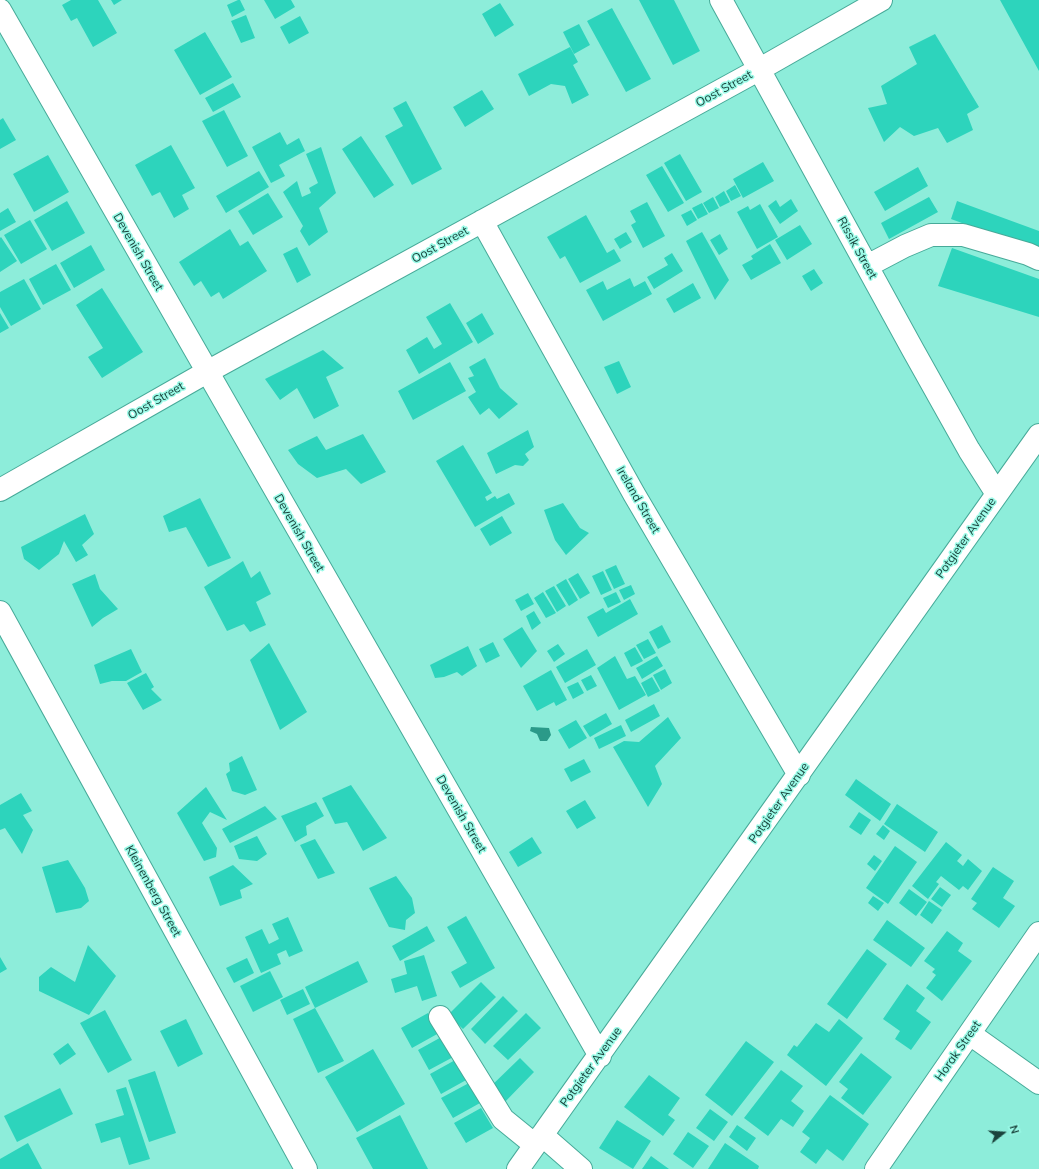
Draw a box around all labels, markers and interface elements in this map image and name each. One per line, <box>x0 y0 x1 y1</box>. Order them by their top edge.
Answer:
street label: Oost Street <box>693 68 755 110</box>
street label: Devenish Street <box>110 211 166 293</box>
street label: Rissik Street <box>834 215 880 281</box>
street label: Oost Street <box>409 224 471 266</box>
street label: Oost Street <box>125 379 187 423</box>
street label: Ireland Street <box>613 464 663 536</box>
street label: Devenish Street <box>271 492 327 574</box>
street label: Potgieter Avenue <box>933 495 999 581</box>
street label: Potgieter Avenue <box>746 760 812 846</box>
street label: Devenish Street <box>433 773 489 855</box>
street label: Kleinenberg Street <box>122 843 184 939</box>
street label: Horak Street <box>932 1018 984 1084</box>
street label: Potgieter Avenue <box>557 1024 625 1110</box>
north arrow <box>983 1113 1023 1153</box>
text: N <box>1007 1123 1022 1136</box>

